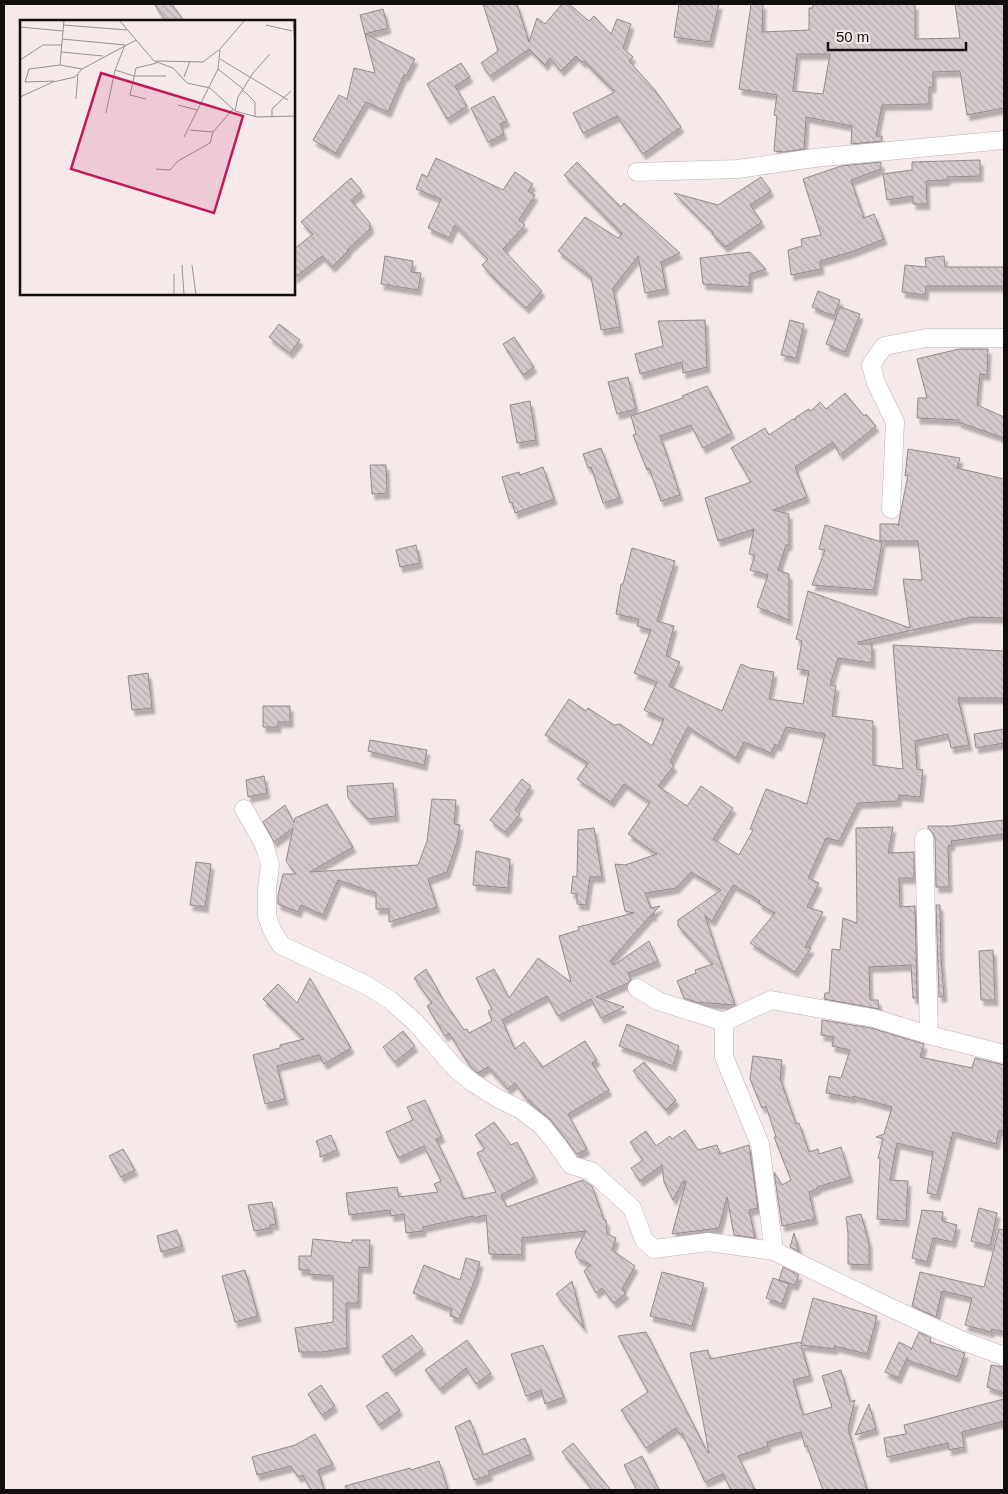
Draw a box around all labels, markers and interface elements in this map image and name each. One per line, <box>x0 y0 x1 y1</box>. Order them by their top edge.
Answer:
inset map <box>20 20 295 295</box>
scale bar <box>828 20 966 52</box>
text: 50 m <box>836 28 869 45</box>

